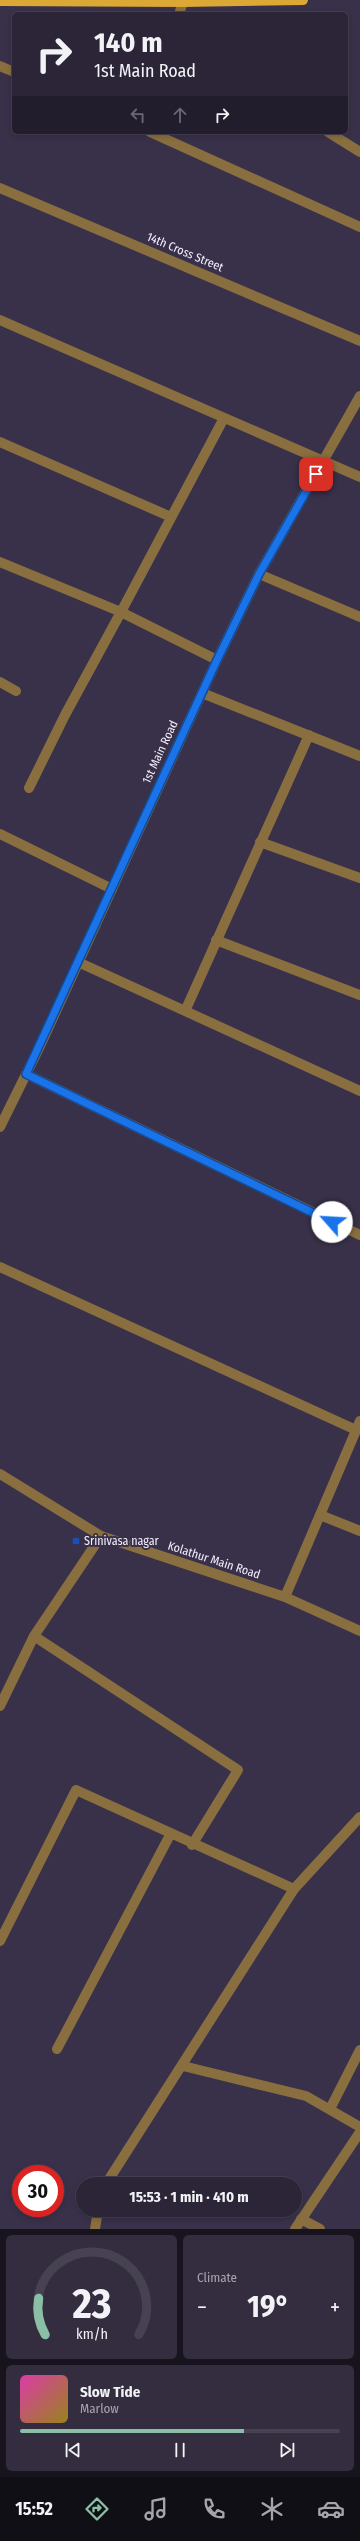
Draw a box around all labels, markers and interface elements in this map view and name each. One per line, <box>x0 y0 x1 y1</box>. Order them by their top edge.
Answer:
text: 140 m <box>94 26 163 59</box>
icon: right <box>28 28 80 80</box>
text: 1st Main Road <box>94 60 196 82</box>
icon: left <box>127 104 149 126</box>
icon: ahead <box>169 104 191 126</box>
icon: right <box>211 104 233 126</box>
street label: 14th Cross Street <box>144 230 226 275</box>
pin <box>299 457 333 491</box>
icon: arrive <box>305 463 327 485</box>
street label: 1st Main Road <box>139 718 181 786</box>
position arrow <box>311 1201 353 1243</box>
place label: Srinivasa nagar <box>84 1534 160 1548</box>
marker: Srinivasa nagar <box>71 1536 81 1546</box>
street label: Kolathur Main Road <box>166 1538 262 1582</box>
speed limit sign: 30 <box>12 2165 64 2217</box>
text: 15:53 · 1 min · 410 m <box>129 2188 249 2206</box>
text: Climate <box>197 2270 237 2285</box>
text: 23 <box>71 2279 111 2329</box>
text: 19° <box>247 2289 290 2325</box>
text: − <box>197 2294 207 2321</box>
text: + <box>330 2294 340 2321</box>
text: km/h <box>76 2326 107 2343</box>
text: Slow Tide <box>80 2383 140 2401</box>
text: Marlow <box>80 2401 119 2416</box>
icon: previous <box>62 2439 84 2461</box>
icon: pause <box>169 2439 191 2461</box>
icon: next <box>276 2439 298 2461</box>
icon: directions <box>83 2495 111 2523</box>
icon: music <box>142 2495 170 2523</box>
icon: phone <box>200 2495 228 2523</box>
icon: climate <box>258 2495 286 2523</box>
icon: car <box>317 2495 345 2523</box>
text: 15:52 <box>15 2498 53 2520</box>

